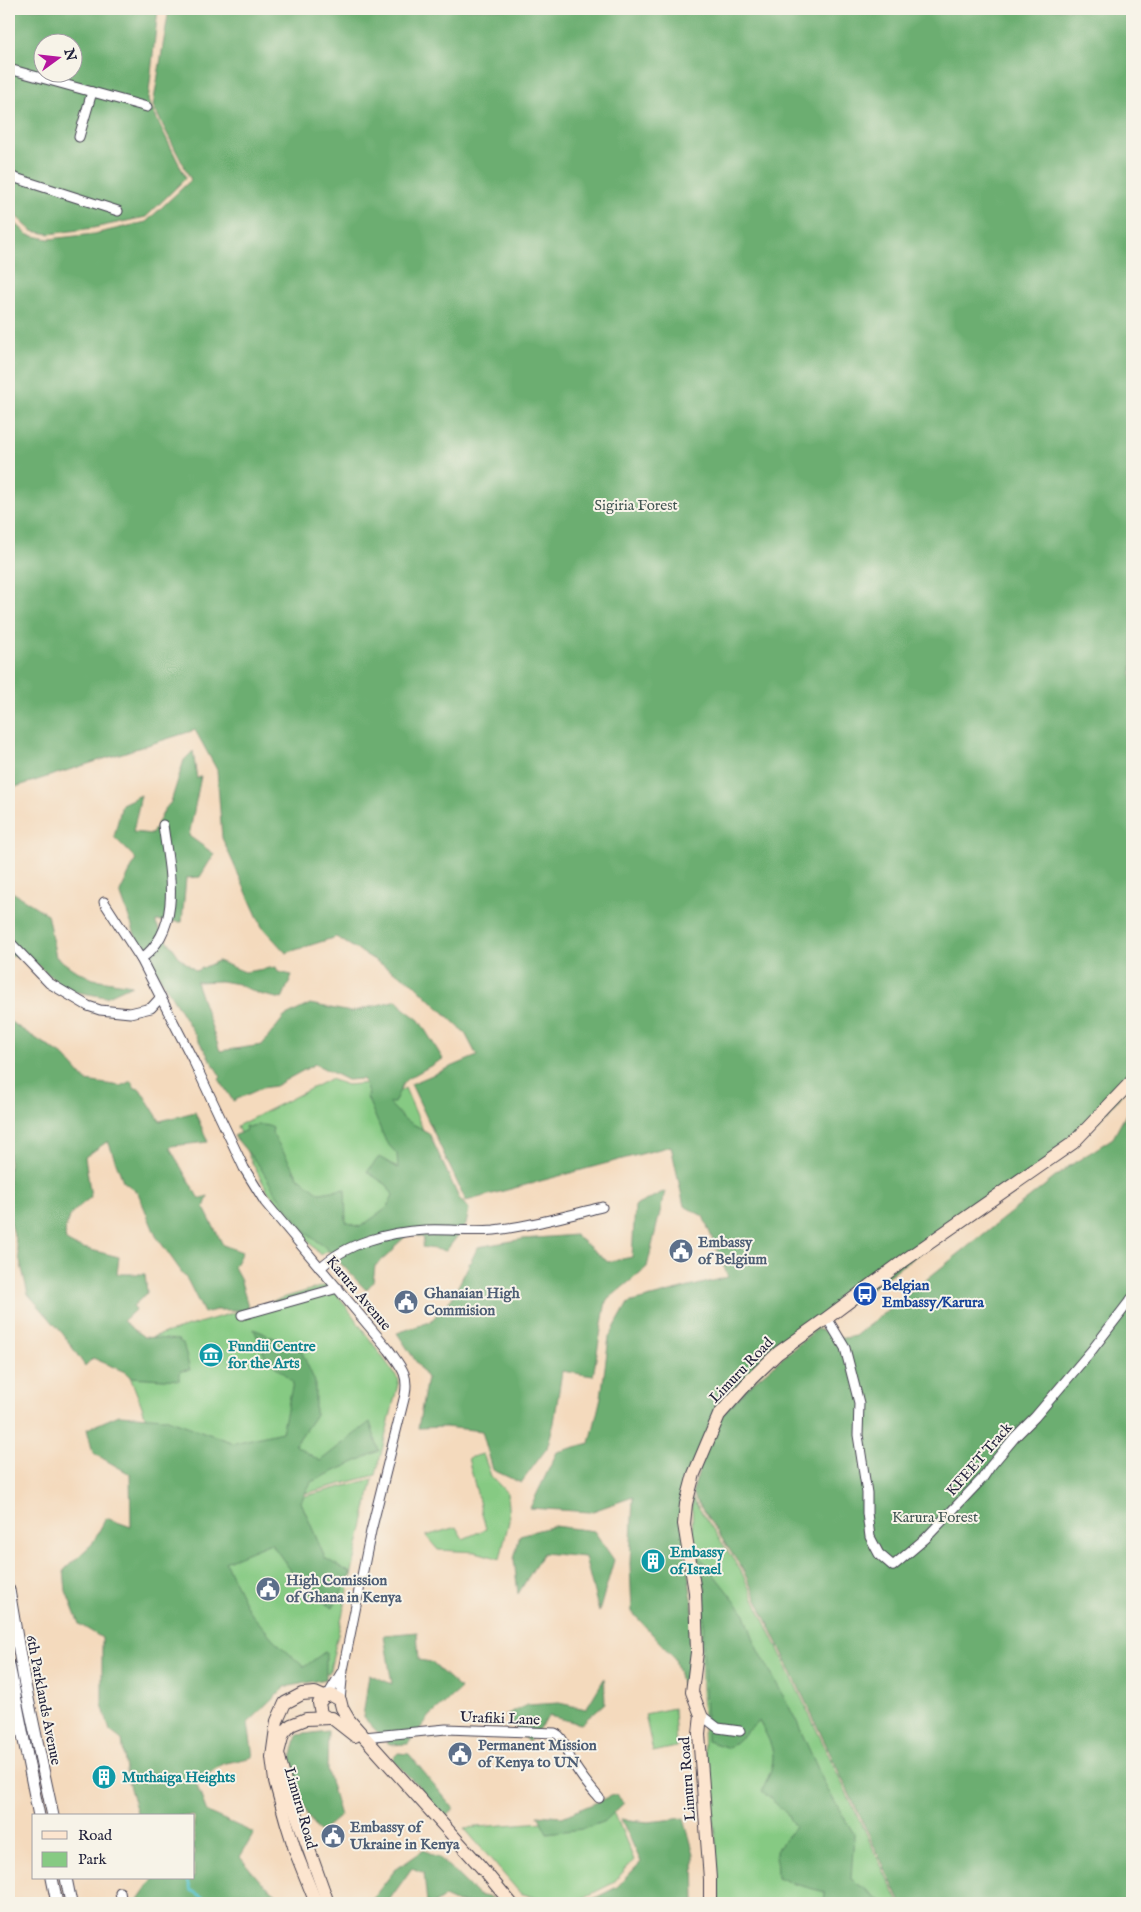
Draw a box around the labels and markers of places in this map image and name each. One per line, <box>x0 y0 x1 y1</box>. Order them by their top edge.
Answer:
place label: Embassy of Belgium <box>698 1233 768 1269</box>
public building icon: Embassy of Belgium <box>668 1238 694 1264</box>
place label: Belgian Embassy/Karura <box>882 1276 985 1312</box>
bus stop icon: Belgian Embassy/Karura <box>852 1281 878 1307</box>
place label: Ghanaian High Commision <box>424 1284 521 1320</box>
public building icon: Ghanaian High Commision <box>393 1289 419 1315</box>
place label: Fundii Centre for the Arts <box>228 1337 316 1373</box>
museum icon: Fundii Centre for the Arts <box>198 1342 224 1368</box>
place label: Embassy of Israel <box>670 1543 725 1579</box>
building icon: Embassy of Israel <box>640 1548 666 1574</box>
place label: High Comission of Ghana in Kenya <box>286 1571 402 1607</box>
public building icon: High Comission of Ghana in Kenya <box>255 1576 281 1602</box>
place label: Permanent Mission of Kenya to UN <box>478 1736 597 1772</box>
public building icon: Permanent Mission of Kenya to UN <box>447 1741 473 1767</box>
building icon: Muthaiga Heights <box>91 1764 117 1790</box>
place label: Muthaiga Heights <box>122 1768 236 1787</box>
place label: Embassy of Ukraine in Kenya <box>349 1818 460 1854</box>
public building icon: Embassy of Ukraine in Kenya <box>320 1823 346 1849</box>

